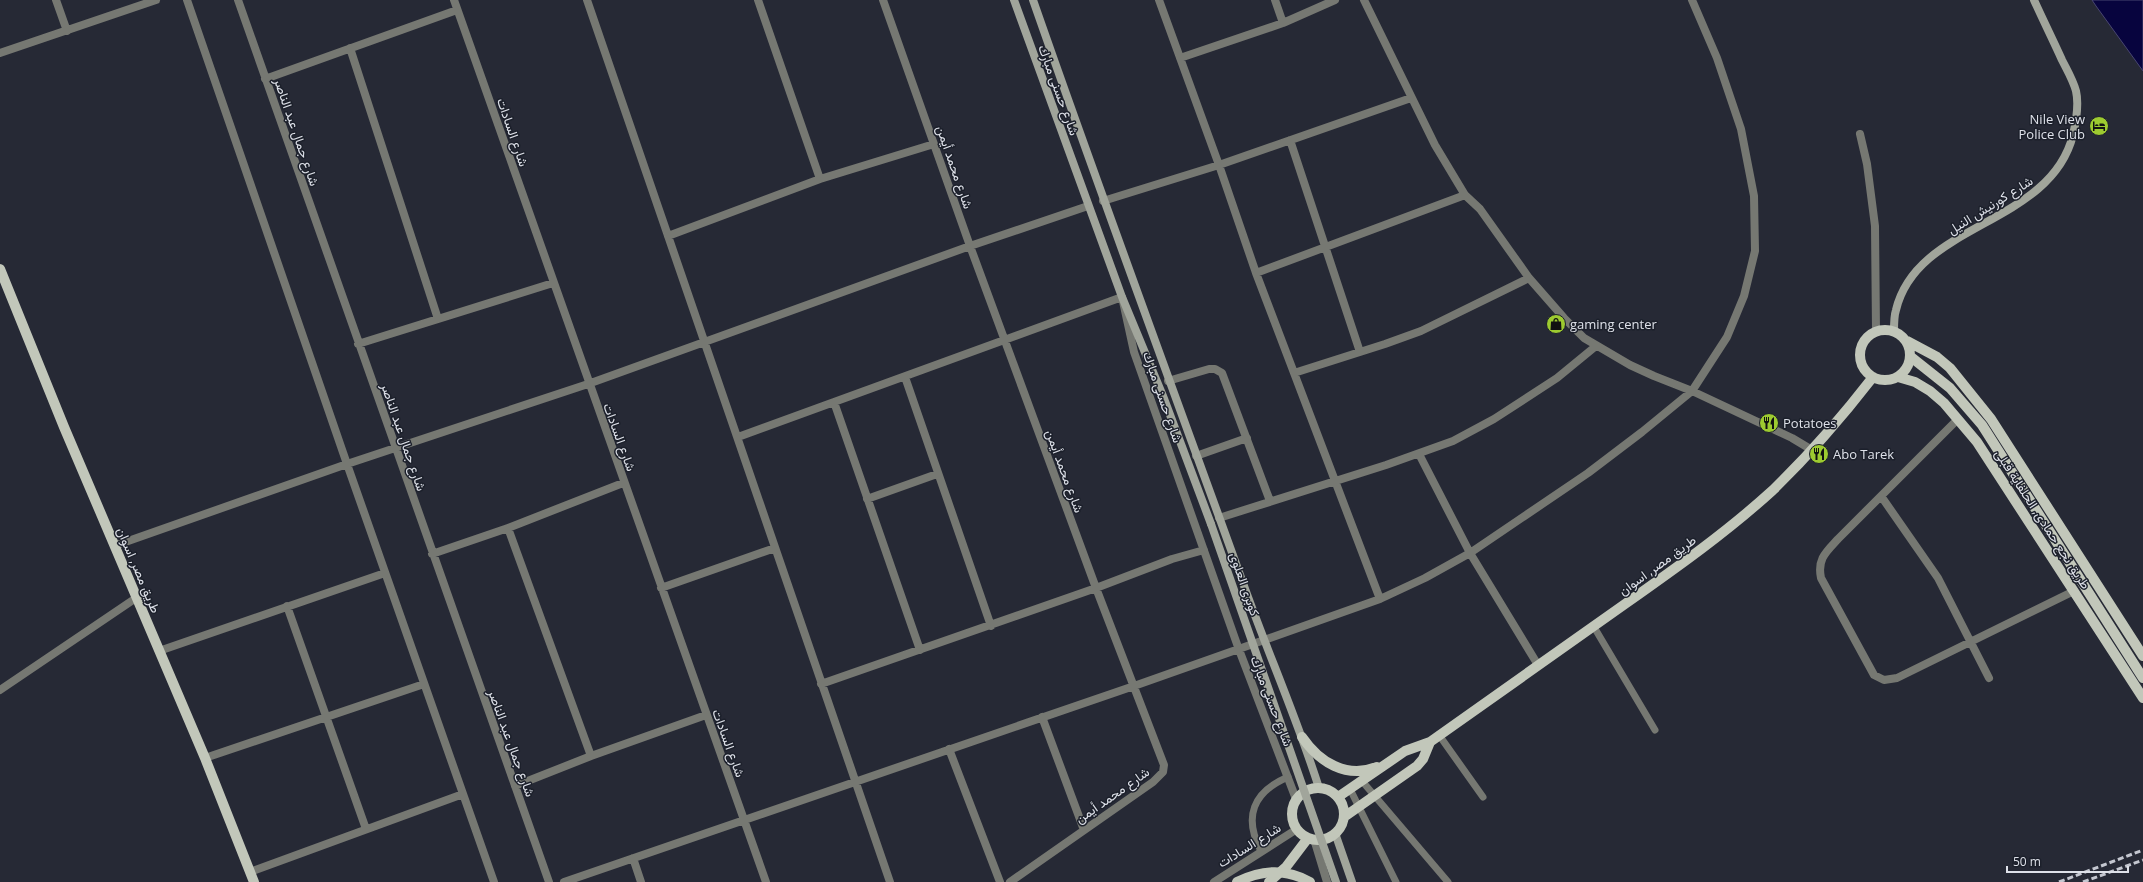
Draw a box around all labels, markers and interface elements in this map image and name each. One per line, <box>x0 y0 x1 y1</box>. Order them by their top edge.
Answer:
street label: شارع حسنى مبارك <box>1033 42 1084 138</box>
street label: شارع جمال عبد الناصر <box>269 75 324 189</box>
street label: شارع السادات <box>492 95 533 169</box>
place label: Nile View Police Club <box>2018 110 2085 143</box>
hotel icon: Nile View Police Club <box>2088 115 2110 137</box>
street label: شارع محمد أيمن <box>931 123 978 211</box>
street label: شارع كورنيش النيل <box>1944 172 2037 239</box>
shop icon: gaming center <box>1545 313 1567 335</box>
place label: gaming center <box>1570 315 1657 333</box>
street label: شارع حسنى مبارك <box>1138 349 1187 445</box>
street label: شارع جمال عبد الناصر <box>376 380 431 494</box>
street label: شارع السادات <box>598 400 641 474</box>
restaurant icon: Potatoes <box>1758 412 1780 434</box>
place label: Potatoes <box>1783 414 1836 432</box>
street label: شارع محمد أيمن <box>1041 427 1088 515</box>
restaurant icon: Abo Tarek <box>1808 443 1830 465</box>
place label: Abo Tarek <box>1833 445 1894 463</box>
street label: طريق نجع حمادى, الحلفاية قبلى <box>1990 446 2095 593</box>
street label: طريق مصر, اسوان <box>113 524 165 616</box>
street label: طريق مصر, اسوان <box>1615 531 1699 599</box>
street label: كوبرى العلوى <box>1226 550 1264 618</box>
street label: شارع حسنى مبارك <box>1246 653 1297 749</box>
street label: شارع جمال عبد الناصر <box>483 686 540 799</box>
street label: شارع السادات <box>707 706 750 780</box>
street label: شارع محمد أيمن <box>1071 763 1153 828</box>
street label: شارع السادات <box>1214 818 1285 872</box>
scale bar <box>2007 848 2128 874</box>
text: 50 m <box>2013 853 2041 870</box>

